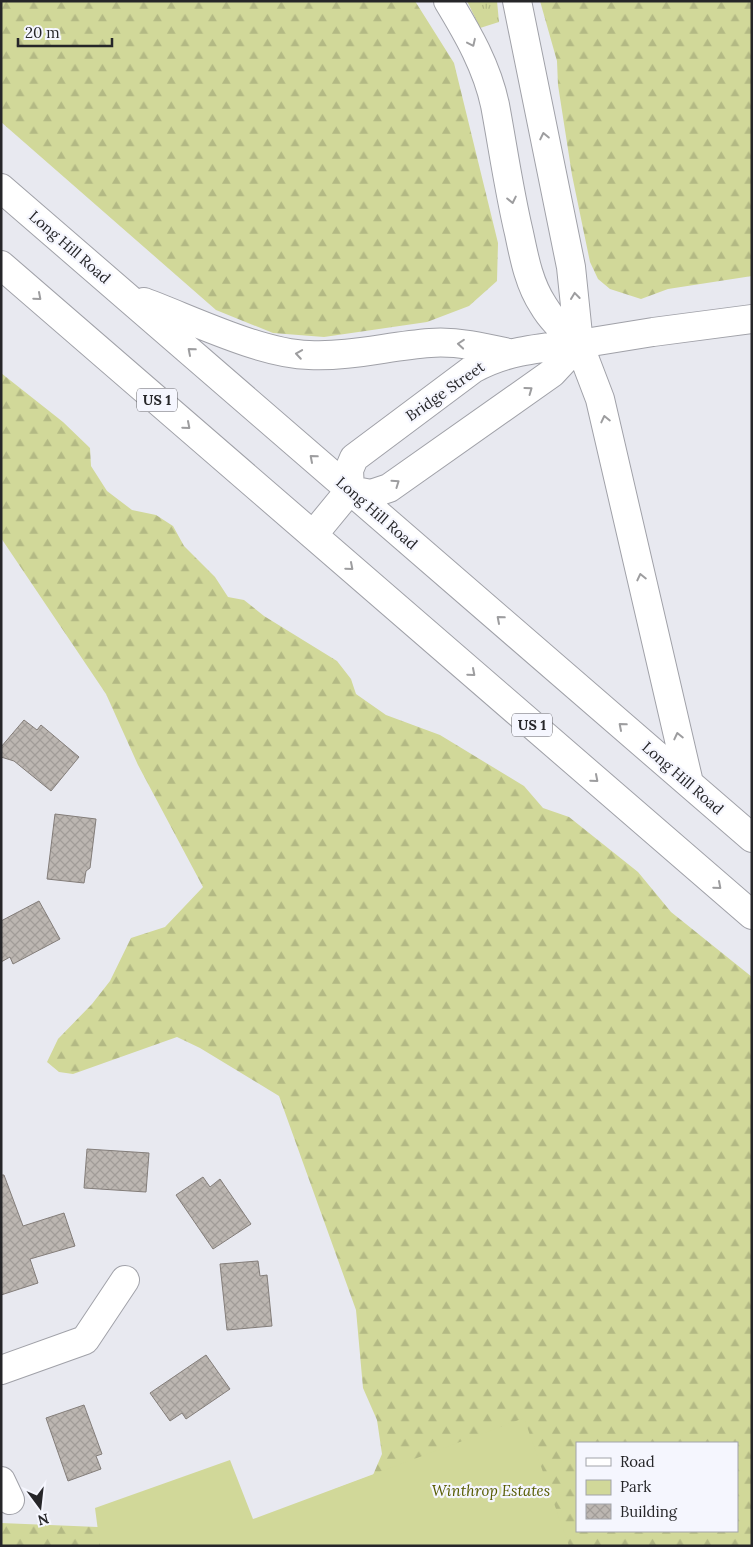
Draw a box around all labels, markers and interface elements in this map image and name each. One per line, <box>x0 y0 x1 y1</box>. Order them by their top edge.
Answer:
scale bar <box>18 15 111 47</box>
text: 20 m <box>25 23 60 42</box>
one-way arrow <box>466 38 477 47</box>
one-way arrow <box>539 132 550 141</box>
one-way arrow <box>506 196 516 205</box>
street label: Long Hill Road <box>25 207 115 287</box>
one-way arrow <box>33 291 42 300</box>
one-way arrow <box>571 292 581 300</box>
one-way arrow <box>457 339 465 350</box>
one-way arrow <box>187 348 196 357</box>
one-way arrow <box>295 349 303 360</box>
street label: Bridge Street <box>402 357 488 425</box>
one-way arrow <box>523 387 532 395</box>
road number: US 1 <box>137 388 177 412</box>
one-way arrow <box>600 415 611 424</box>
one-way arrow <box>182 420 191 429</box>
one-way arrow <box>310 455 319 464</box>
street label: Long Hill Road <box>332 473 422 553</box>
one-way arrow <box>390 480 400 489</box>
one-way arrow <box>344 561 353 570</box>
one-way arrow <box>636 573 647 582</box>
one-way arrow <box>496 616 505 625</box>
one-way arrow <box>467 667 476 676</box>
road number: US 1 <box>512 714 552 736</box>
one-way arrow <box>619 722 628 731</box>
one-way arrow <box>673 731 684 740</box>
street label: Long Hill Road <box>638 738 728 818</box>
one-way arrow <box>590 774 599 783</box>
one-way arrow <box>713 880 722 889</box>
legend <box>576 1442 738 1532</box>
text: Road <box>620 1452 655 1471</box>
text: Park <box>620 1477 651 1496</box>
park label: Winthrop Estates <box>432 1481 550 1500</box>
north arrow <box>15 1482 65 1532</box>
text: Building <box>620 1502 678 1521</box>
text: N <box>36 1509 51 1530</box>

